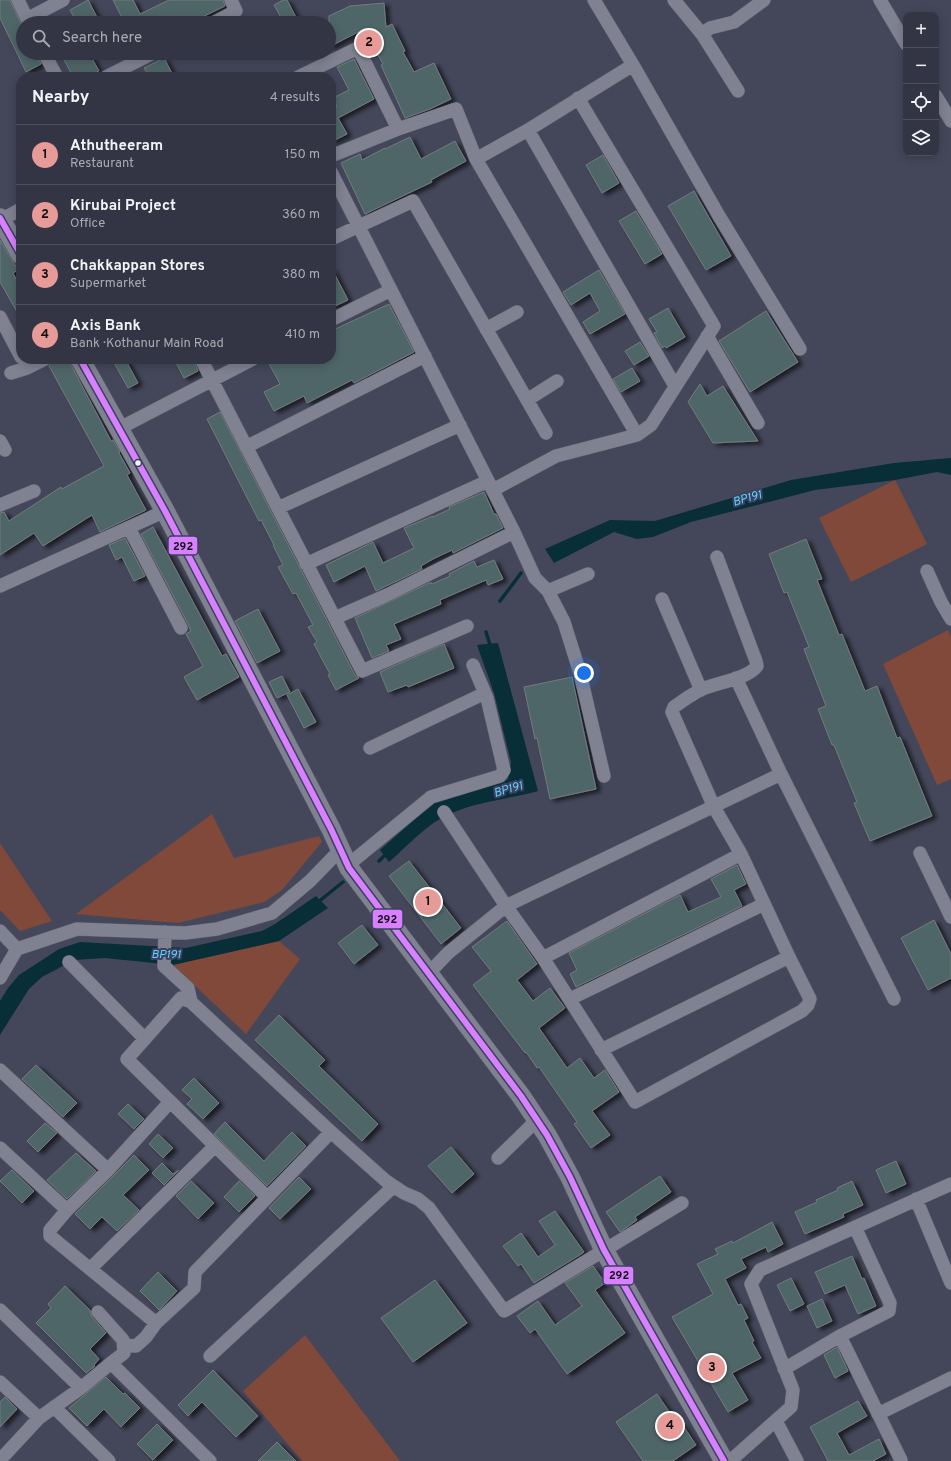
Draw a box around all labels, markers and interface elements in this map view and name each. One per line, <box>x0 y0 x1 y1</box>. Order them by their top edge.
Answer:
map controls <box>903 12 939 156</box>
button: + <box>903 12 939 48</box>
search box <box>16 16 336 60</box>
icon: search <box>30 27 52 49</box>
pin: 2 <box>356 28 382 58</box>
text: Search here <box>62 29 142 48</box>
button: − <box>903 48 939 84</box>
button: locate <box>903 84 939 120</box>
text: Nearby <box>32 87 89 109</box>
text: 4 results <box>270 90 320 106</box>
button: layers <box>903 120 939 156</box>
text: Athutheeram <box>70 137 163 156</box>
text: 1 <box>42 147 48 163</box>
text: 150 m <box>285 147 320 163</box>
text: Restaurant <box>70 156 134 172</box>
text: Kirubai Project <box>70 197 176 216</box>
text: 2 <box>41 207 49 223</box>
text: 360 m <box>282 207 320 223</box>
text: Office <box>70 216 105 232</box>
text: Chakkappan Stores <box>70 257 205 276</box>
text: 3 <box>41 267 49 283</box>
text: 380 m <box>282 267 320 283</box>
text: Supermarket <box>70 276 146 292</box>
text: Axis Bank <box>70 317 141 336</box>
text: 4 <box>41 327 49 343</box>
text: 410 m <box>285 327 320 343</box>
text: Bank · Kothanur Main Road <box>70 336 224 352</box>
unlabelled marker <box>133 458 143 468</box>
water label: BP191 <box>731 487 765 511</box>
line badge: 292 <box>168 536 198 555</box>
text: 292 <box>173 540 193 554</box>
your location <box>574 663 594 683</box>
water label: BP191 <box>492 778 526 802</box>
pin: 1 <box>415 887 441 917</box>
line badge: 292 <box>372 909 403 929</box>
text: 292 <box>377 913 397 927</box>
water label: BP191 <box>151 947 182 963</box>
line badge: 292 <box>603 1266 634 1285</box>
text: 292 <box>609 1269 629 1283</box>
pin: 3 <box>699 1353 725 1383</box>
pin: 4 <box>657 1411 683 1441</box>

